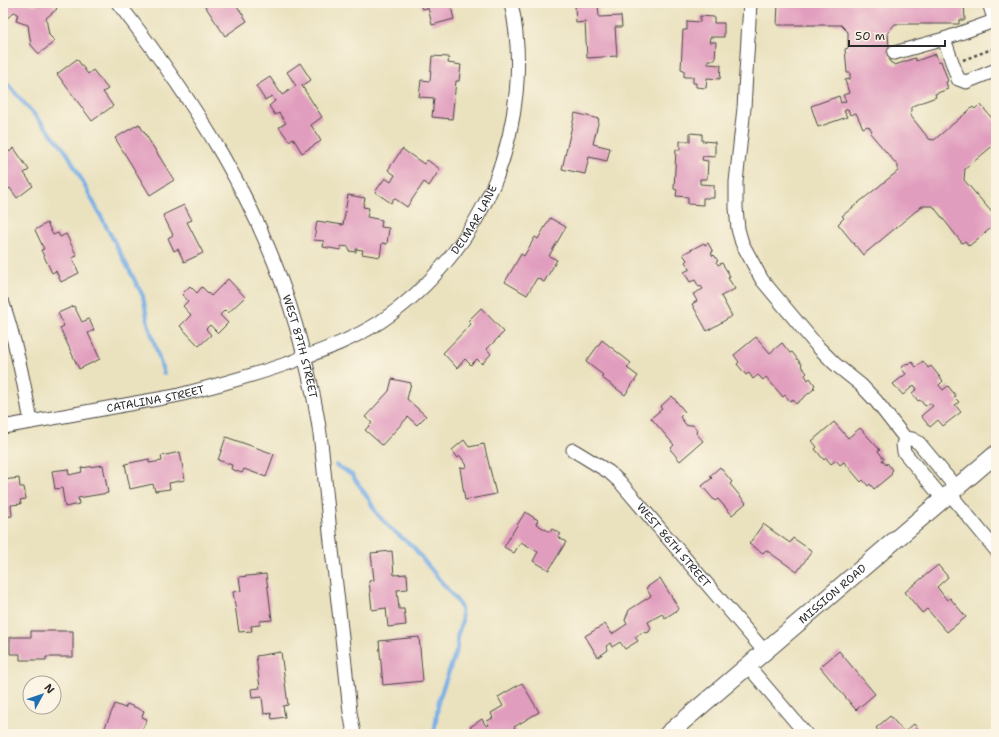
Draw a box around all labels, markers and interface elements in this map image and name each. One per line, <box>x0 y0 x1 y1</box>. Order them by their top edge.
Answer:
scale bar <box>849 22 945 48</box>
text: 50 m <box>855 28 885 44</box>
street label: DELMAR LANE <box>447 182 500 257</box>
street label: WEST 87TH STREET <box>279 293 321 400</box>
street label: CATALINA STREET <box>105 381 206 416</box>
street label: WEST 86TH STREET <box>634 500 714 591</box>
street label: MISSION ROAD <box>795 561 869 627</box>
north arrow <box>22 675 62 715</box>
text: N <box>41 681 58 697</box>

